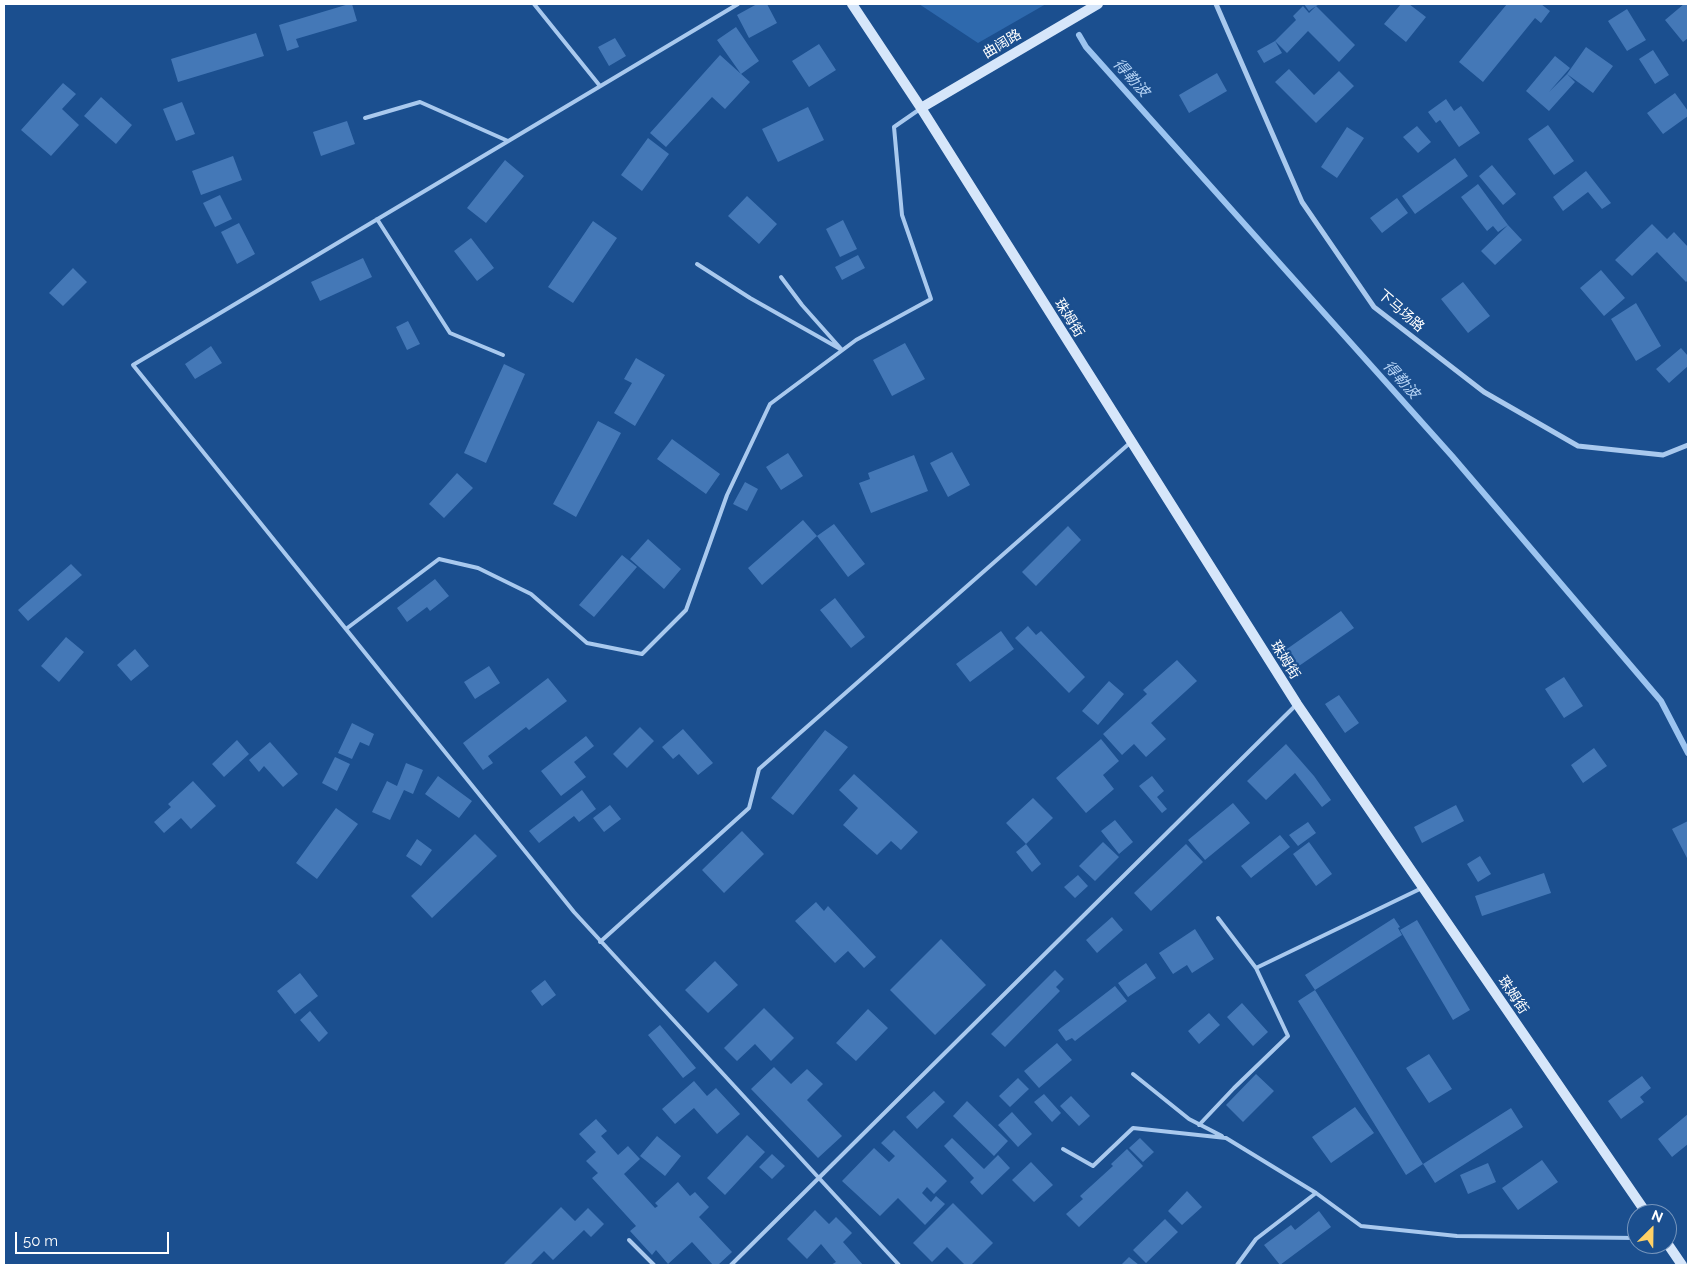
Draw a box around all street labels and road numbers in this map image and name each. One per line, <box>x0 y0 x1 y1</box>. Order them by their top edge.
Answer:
street label: 曲阔路 <box>980 26 1024 62</box>
street label: 下马场路 <box>1374 286 1428 336</box>
street label: 珠姆街 <box>1051 296 1087 340</box>
street label: 珠姆街 <box>1267 638 1303 682</box>
street label: 珠姆街 <box>1494 973 1532 1017</box>

